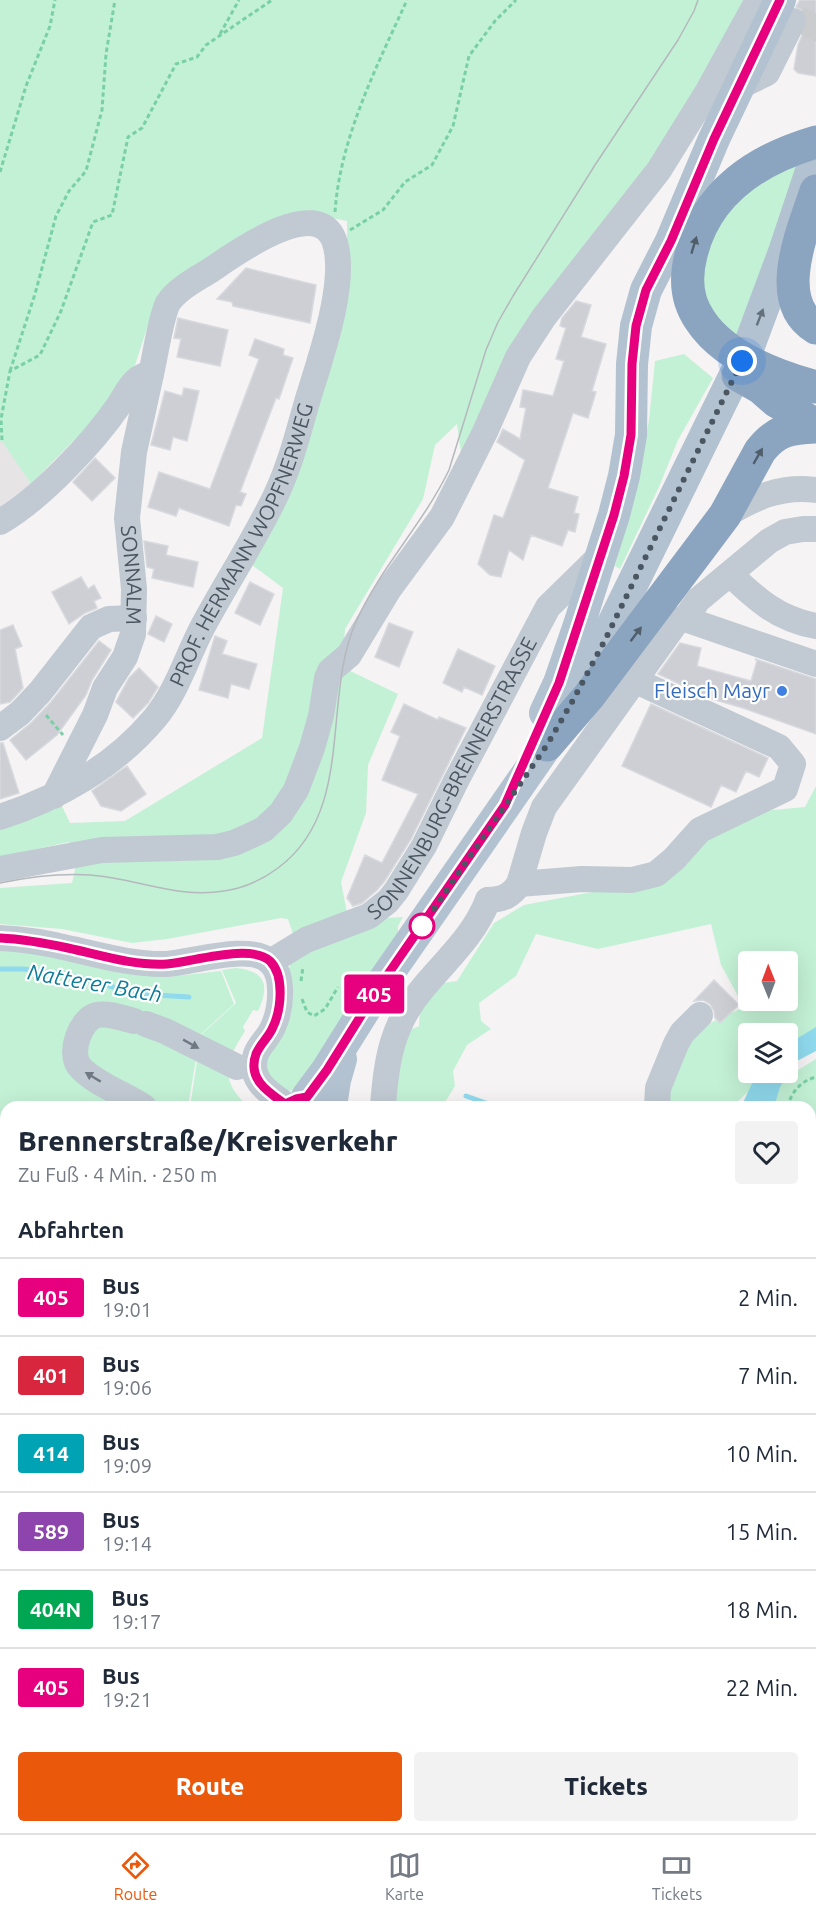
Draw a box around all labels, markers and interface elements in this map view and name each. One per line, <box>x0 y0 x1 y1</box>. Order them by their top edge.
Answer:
one-way arrow <box>690 236 699 254</box>
one-way arrow <box>755 308 765 326</box>
your location <box>727 346 757 376</box>
street label: PROF. HERMANN WOPFNERWEG <box>164 400 317 690</box>
one-way arrow <box>753 447 763 464</box>
street label: SONNALM <box>117 524 147 625</box>
one-way arrow <box>630 626 642 642</box>
street label: SONNENBURG-BRENNERSTRASSE <box>362 633 541 924</box>
place label: Fleisch Mayr <box>654 678 770 702</box>
marker: Fleisch Mayr <box>775 684 789 698</box>
unlabelled marker <box>409 913 435 939</box>
north arrow <box>738 951 798 1011</box>
map controls <box>738 951 798 1083</box>
water label: Natterer Bach <box>26 958 164 1007</box>
line badge: 405 <box>340 974 409 1014</box>
text: 405 <box>356 982 392 1006</box>
button: layers <box>738 1023 798 1083</box>
one-way arrow <box>183 1039 200 1049</box>
one-way arrow <box>85 1073 102 1083</box>
button: heart <box>735 1121 798 1184</box>
text: Brennerstraße/Kreisverkehr <box>18 1125 398 1156</box>
text: Zu Fuß · 4 Min. · 250 m <box>18 1163 217 1186</box>
text: Abfahrten <box>18 1217 124 1242</box>
text: Bus <box>102 1273 140 1298</box>
text: 405 <box>33 1285 69 1309</box>
text: 2 Min. <box>738 1285 798 1310</box>
text: 19:01 <box>102 1298 152 1321</box>
text: Bus <box>102 1351 140 1376</box>
text: 401 <box>33 1363 69 1387</box>
text: 7 Min. <box>738 1363 798 1388</box>
text: 19:06 <box>102 1376 152 1399</box>
text: Bus <box>102 1429 140 1454</box>
text: 414 <box>33 1441 69 1465</box>
text: 10 Min. <box>726 1441 798 1466</box>
text: 19:09 <box>102 1454 152 1477</box>
text: Bus <box>102 1507 140 1532</box>
text: 589 <box>33 1519 69 1543</box>
text: 15 Min. <box>726 1519 798 1544</box>
text: 19:14 <box>102 1532 152 1555</box>
text: Bus <box>111 1585 149 1610</box>
text: 404N <box>30 1597 81 1621</box>
text: 18 Min. <box>726 1597 798 1622</box>
text: 19:17 <box>111 1610 161 1633</box>
text: Bus <box>102 1663 140 1688</box>
text: 405 <box>33 1675 69 1699</box>
text: 22 Min. <box>726 1675 798 1700</box>
text: 19:21 <box>102 1688 152 1711</box>
button: Route <box>18 1752 402 1821</box>
button: Tickets <box>414 1752 798 1821</box>
tab: Route <box>114 1849 157 1903</box>
tab: Karte <box>385 1849 424 1903</box>
tab: Tickets <box>652 1849 702 1903</box>

